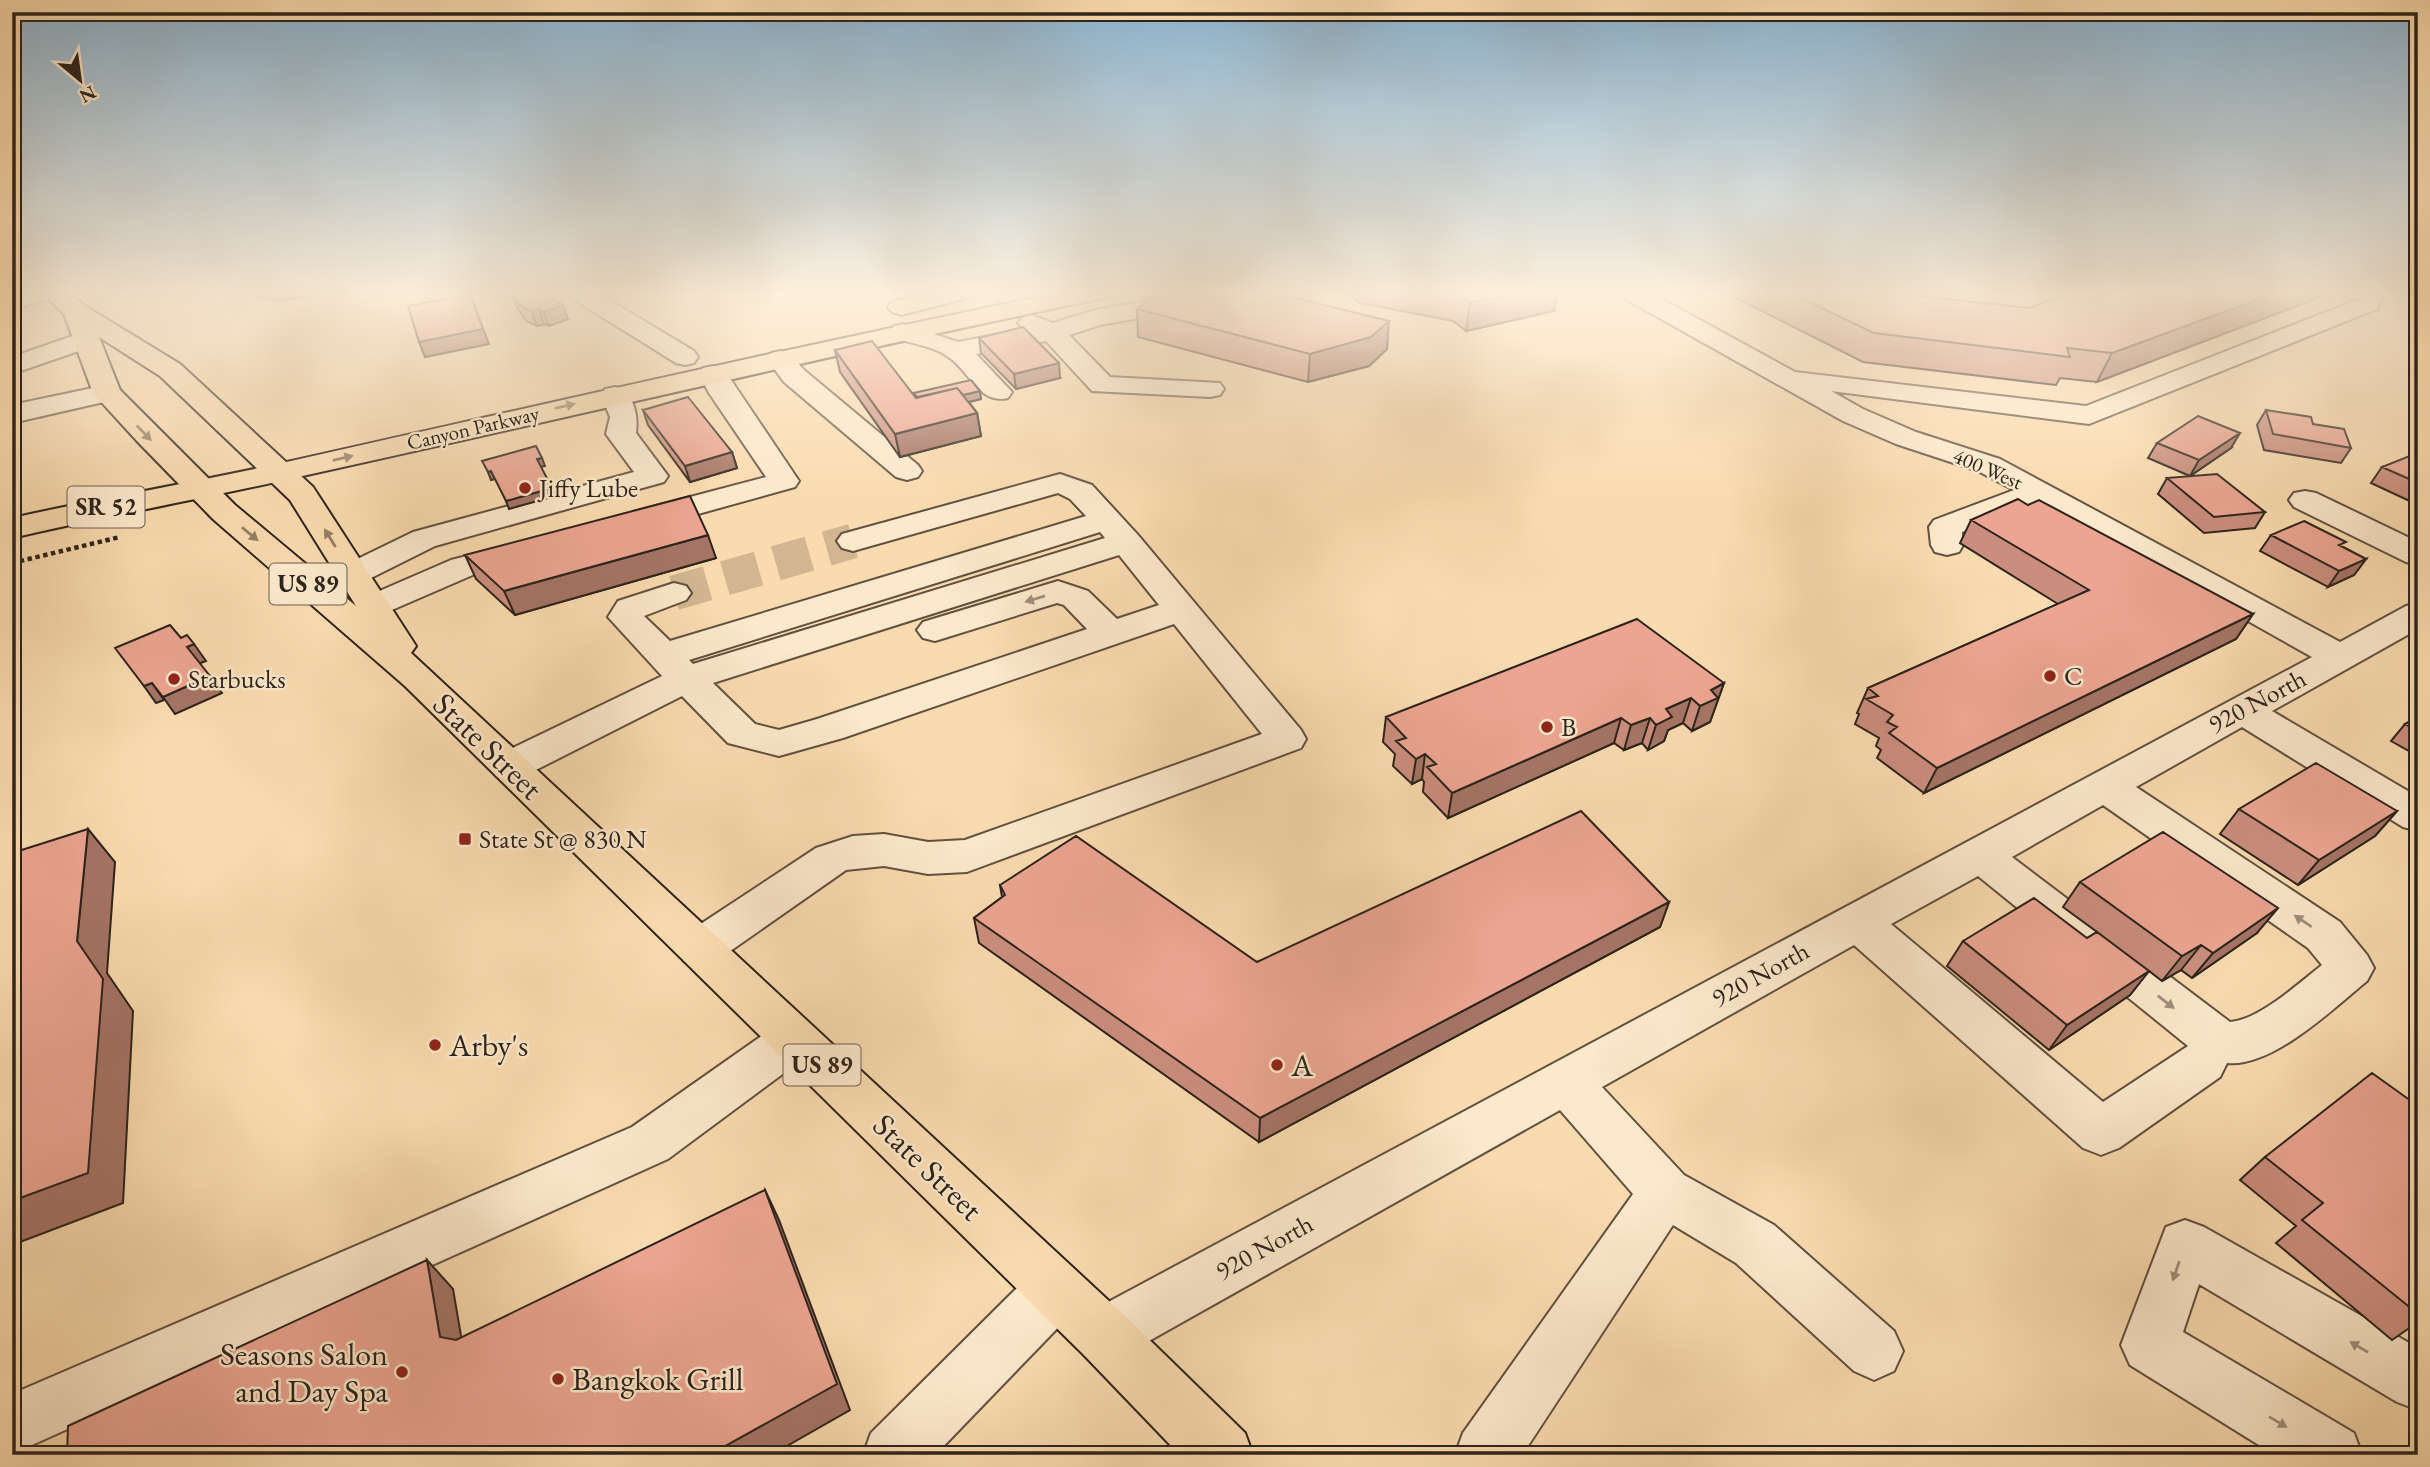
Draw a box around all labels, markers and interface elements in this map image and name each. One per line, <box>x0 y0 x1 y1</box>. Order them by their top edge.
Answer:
north arrow <box>46 46 116 116</box>
text: N <box>75 80 101 109</box>
street label: Canyon Parkway <box>404 399 543 456</box>
one-way arrow <box>554 401 576 412</box>
one-way arrow <box>136 424 153 441</box>
street label: 400 West <box>1949 442 2028 495</box>
one-way arrow <box>333 452 355 463</box>
place label: Jiffy Lube <box>537 471 638 505</box>
marker: Jiffy Lube <box>517 480 533 496</box>
road number: SR 52 <box>68 486 144 528</box>
one-way arrow <box>241 526 259 542</box>
one-way arrow <box>324 528 337 547</box>
road number: US 89 <box>270 564 346 604</box>
one-way arrow <box>1024 594 1045 604</box>
place label: C <box>2064 659 2082 693</box>
street label: 920 North <box>2202 661 2312 741</box>
place label: Starbucks <box>188 662 286 696</box>
marker: C <box>2042 668 2058 684</box>
marker: Starbucks <box>166 671 182 687</box>
street label: State Street <box>424 683 552 809</box>
place label: B <box>1561 710 1576 744</box>
marker: B <box>1539 719 1555 735</box>
place label: State St @ 830 N <box>479 822 647 856</box>
marker: State St @ 830 N <box>457 831 473 847</box>
one-way arrow <box>2293 915 2312 928</box>
street label: 920 North <box>1705 933 1815 1015</box>
one-way arrow <box>2157 995 2175 1010</box>
place label: Arby's <box>448 1024 528 1066</box>
marker: Arby's <box>427 1037 443 1053</box>
road number: US 89 <box>784 1044 860 1086</box>
place label: A <box>1290 1044 1314 1086</box>
marker: A <box>1269 1057 1285 1073</box>
street label: State Street <box>864 1104 992 1230</box>
street label: 920 North <box>1209 1206 1319 1288</box>
one-way arrow <box>2170 1261 2181 1282</box>
place label: Seasons Salon and Day Spa <box>220 1333 388 1412</box>
one-way arrow <box>2349 1341 2368 1353</box>
place label: Bangkok Grill <box>572 1358 744 1400</box>
marker: Seasons Salon and Day Spa <box>394 1364 410 1380</box>
marker: Bangkok Grill <box>550 1371 566 1387</box>
one-way arrow <box>2269 1416 2288 1429</box>

